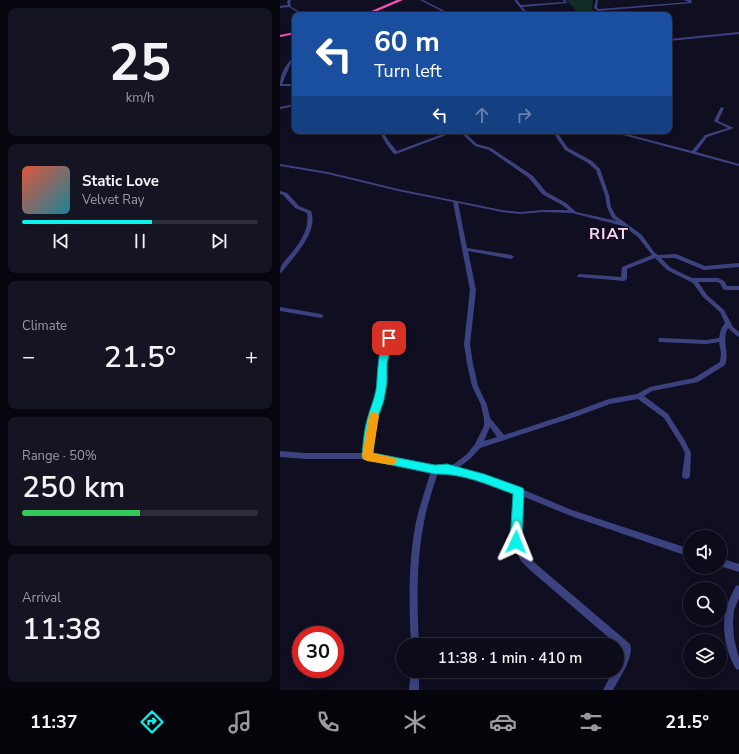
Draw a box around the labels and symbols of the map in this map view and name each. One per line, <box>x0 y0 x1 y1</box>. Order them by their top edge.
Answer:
district label: RIAT <box>589 223 629 245</box>
pin <box>372 321 406 355</box>
position arrow <box>495 521 537 563</box>
speed limit sign: 30 <box>292 626 344 678</box>

